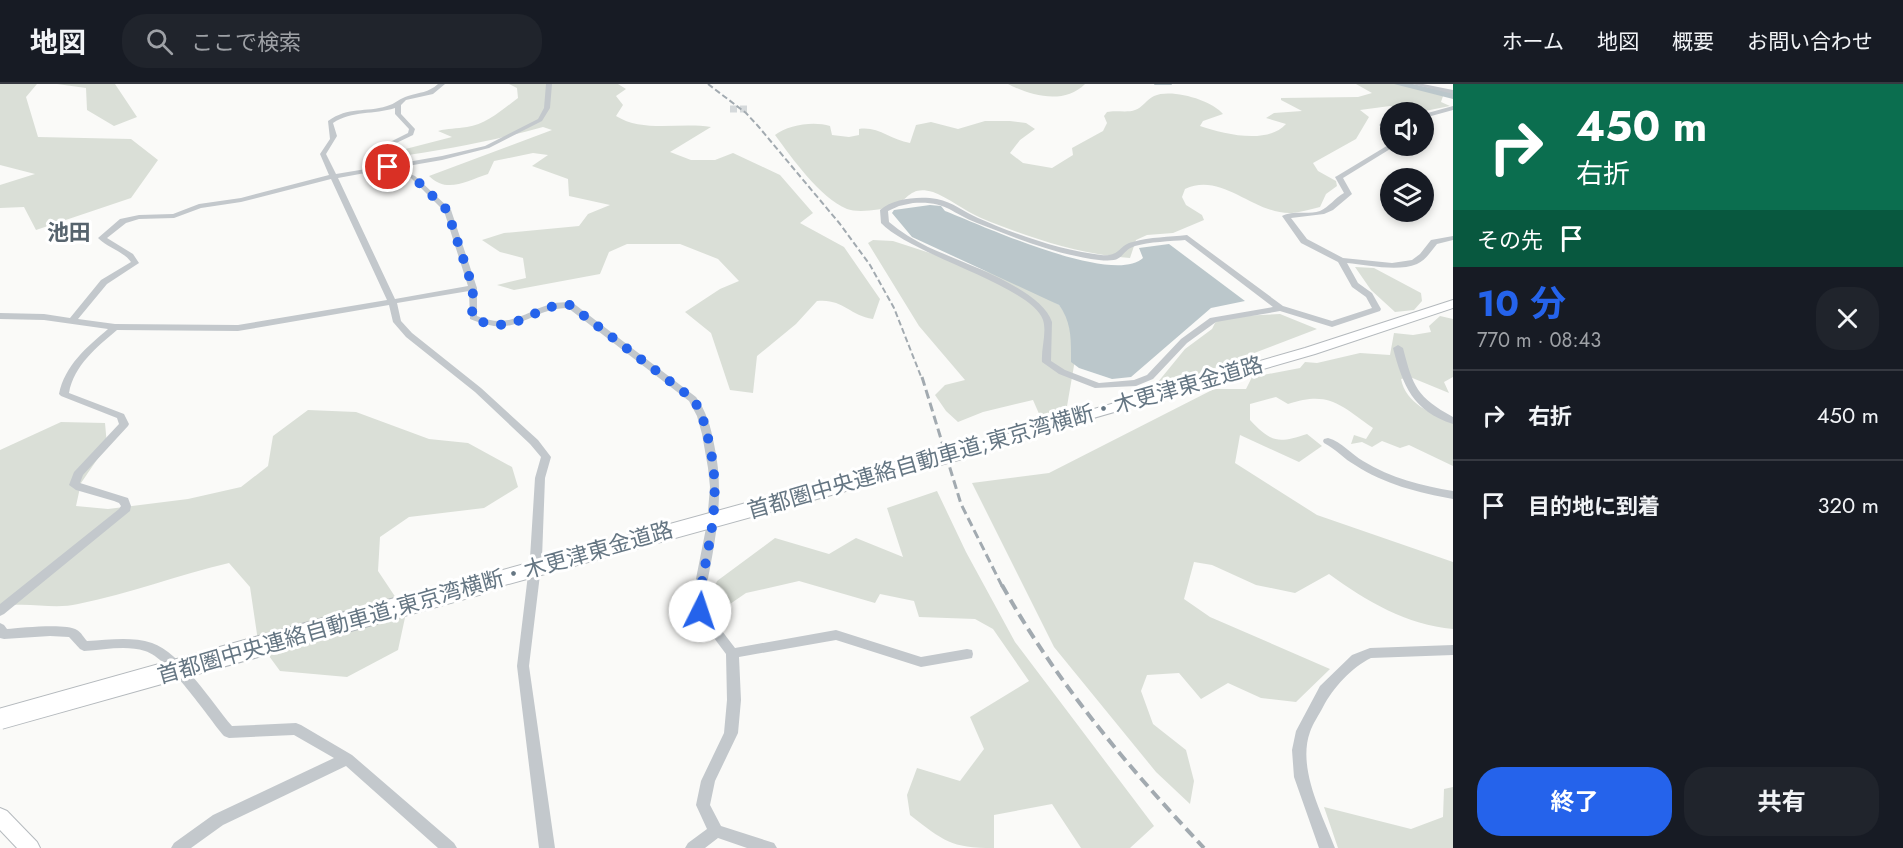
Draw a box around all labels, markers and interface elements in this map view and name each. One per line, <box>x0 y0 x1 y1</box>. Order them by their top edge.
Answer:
search box <box>122 14 542 68</box>
text: 地図 <box>30 22 86 63</box>
icon: search <box>143 25 176 58</box>
text: ここで検索 <box>191 26 301 58</box>
text: ホーム <box>1502 27 1564 57</box>
text: 地図 <box>1597 27 1639 57</box>
text: 概要 <box>1672 27 1714 57</box>
text: お問い合わせ <box>1747 27 1873 57</box>
text: 450 m <box>1576 96 1707 157</box>
map controls <box>1380 102 1434 222</box>
button: sound <box>1380 102 1434 156</box>
icon: right <box>1477 108 1555 186</box>
pin <box>362 141 413 192</box>
icon: arrive <box>371 150 404 183</box>
text: 右折 <box>1576 154 1630 193</box>
button: layers <box>1380 168 1434 222</box>
district label: 池田 <box>47 216 91 248</box>
icon: arrive <box>1555 222 1588 255</box>
text: その先 <box>1477 224 1543 256</box>
text: 10 分 <box>1477 277 1566 329</box>
button: close <box>1816 287 1879 350</box>
text: 770 m · 08:43 <box>1477 326 1601 355</box>
street label: 首都圏中央連絡自動車道;東京湾横断・木更津東金道路 <box>743 348 1267 526</box>
icon: right <box>1477 399 1510 432</box>
text: 450 m <box>1817 399 1879 431</box>
text: 右折 <box>1528 400 1572 432</box>
icon: arrive <box>1477 489 1510 522</box>
text: 320 m <box>1818 489 1879 521</box>
text: 目的地に到着 <box>1528 490 1660 522</box>
street label: 首都圏中央連絡自動車道;東京湾横断・木更津東金道路 <box>153 513 677 691</box>
position arrow <box>668 579 732 643</box>
button: 終了 <box>1477 767 1672 836</box>
button: 共有 <box>1684 767 1879 836</box>

